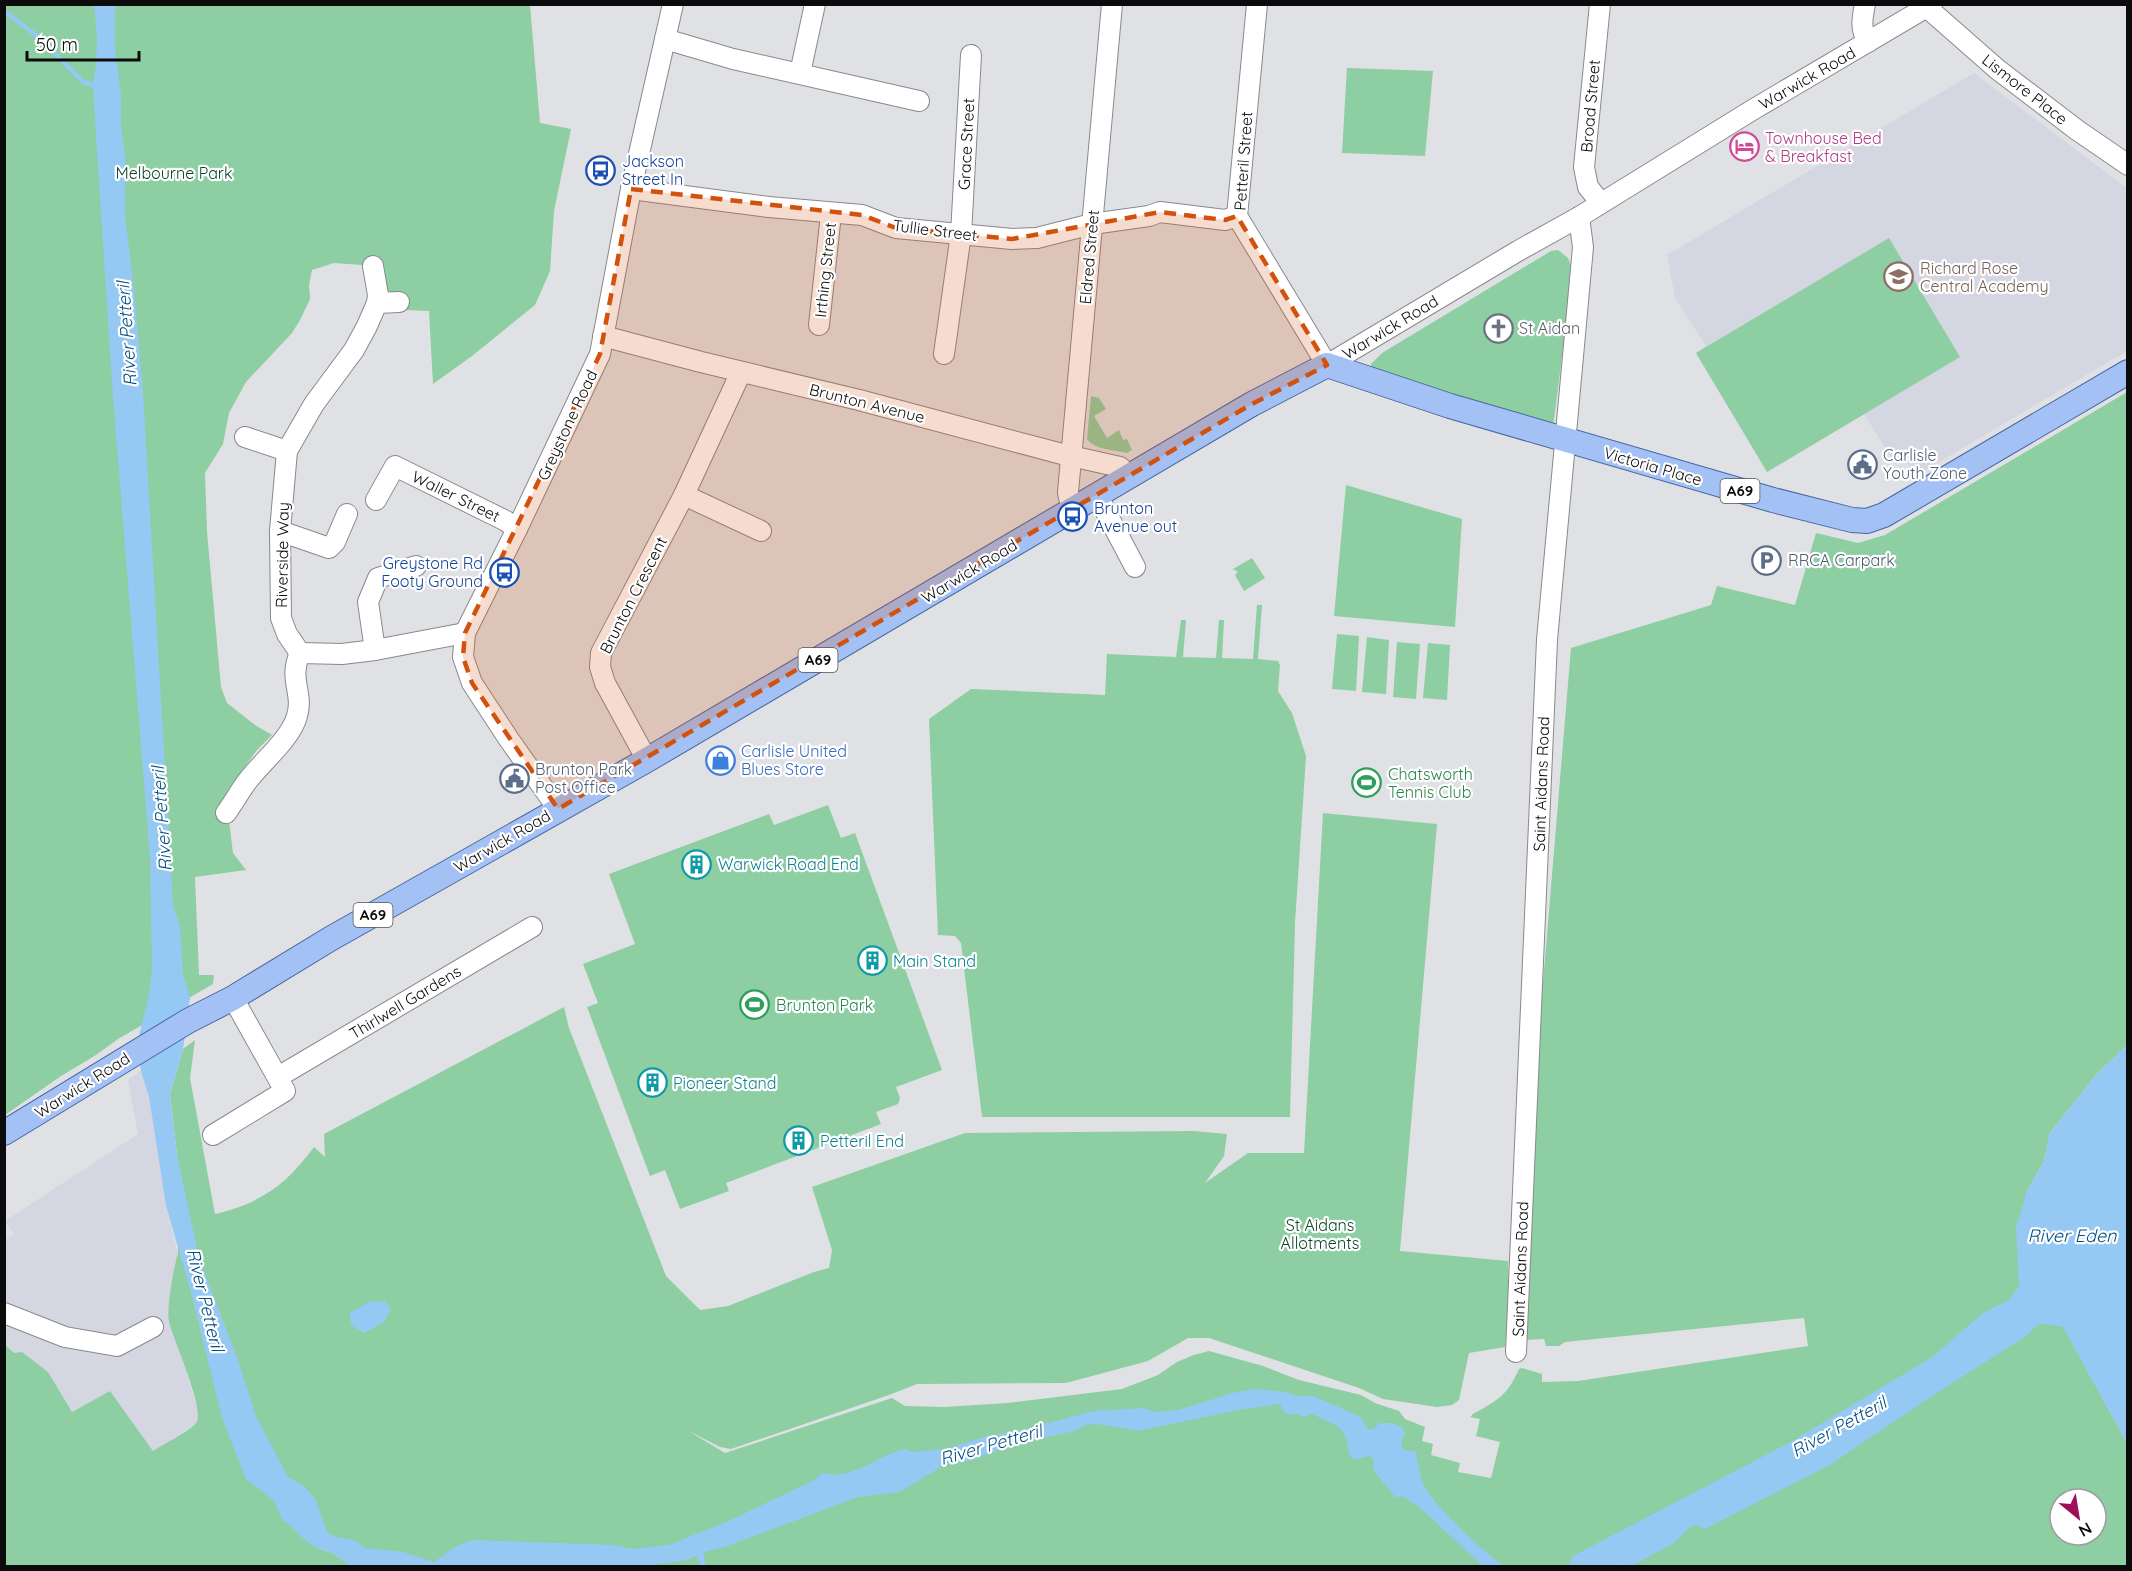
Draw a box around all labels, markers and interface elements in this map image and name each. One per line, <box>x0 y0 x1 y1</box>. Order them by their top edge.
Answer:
scale bar <box>27 24 140 62</box>
text: 50 m <box>36 33 78 56</box>
street label: Warwick Road <box>1755 42 1859 114</box>
street label: Lismore Place <box>1978 49 2072 129</box>
street label: Broad Street <box>1576 59 1604 153</box>
street label: Grace Street <box>954 97 978 191</box>
street label: Petteril Street <box>1230 111 1256 211</box>
place label: Townhouse Bed & Breakfast <box>1765 128 1882 166</box>
hotel icon: Townhouse Bed & Breakfast <box>1728 131 1760 163</box>
place label: Jackson Street In <box>622 151 684 189</box>
bus stop icon: Jackson Street In <box>585 154 617 186</box>
park label: Melbourne Park <box>115 163 233 183</box>
street label: Eldred Street <box>1075 209 1103 305</box>
street label: Tullie Street <box>892 215 978 245</box>
street label: Irthing Street <box>810 221 840 319</box>
place label: Richard Rose Central Academy <box>1920 258 2049 296</box>
school or university icon: Richard Rose Central Academy <box>1883 261 1915 293</box>
water label: River Petteril <box>111 279 142 387</box>
street label: Warwick Road <box>1338 291 1442 363</box>
church icon: St Aidan <box>1482 312 1514 344</box>
place label: St Aidan <box>1519 318 1580 338</box>
street label: Greystone Road <box>533 367 601 483</box>
street label: Brunton Avenue <box>807 379 927 427</box>
street label: Victoria Place <box>1602 442 1704 490</box>
place label: Carlisle Youth Zone <box>1883 445 1967 483</box>
public building icon: Carlisle Youth Zone <box>1846 448 1878 480</box>
street label: Waller Street <box>409 466 503 526</box>
road number: A69 <box>1720 479 1760 503</box>
place label: Brunton Avenue out <box>1094 498 1177 536</box>
bus stop icon: Brunton Avenue out <box>1057 501 1089 533</box>
street label: Riverside Way <box>271 502 293 608</box>
street label: Brunton Crescent <box>595 533 671 657</box>
street label: Warwick Road <box>917 535 1021 607</box>
parking icon: RRCA Carpark <box>1751 544 1783 576</box>
place label: RRCA Carpark <box>1788 550 1895 570</box>
place label: Greystone Rd Footy Ground <box>381 553 483 591</box>
bus stop icon: Greystone Rd Footy Ground <box>488 556 520 588</box>
road number: A69 <box>798 648 838 672</box>
street label: Saint Aidans Road <box>1529 716 1553 852</box>
place label: Carlisle United Blues Store <box>741 741 847 779</box>
shop icon: Carlisle United Blues Store <box>704 744 736 776</box>
place label: Brunton Park Post Office <box>535 759 632 797</box>
public building icon: Brunton Park Post Office <box>498 762 530 794</box>
water label: River Petteril <box>146 764 177 872</box>
place label: Chatsworth Tennis Club <box>1388 764 1473 802</box>
sports icon: Chatsworth Tennis Club <box>1351 767 1383 799</box>
street label: Warwick Road <box>450 805 554 877</box>
building icon: Warwick Road End <box>681 848 713 880</box>
place label: Warwick Road End <box>718 854 859 874</box>
road number: A69 <box>354 903 392 927</box>
building icon: Main Stand <box>856 945 888 977</box>
place label: Main Stand <box>893 951 976 971</box>
street label: Thirlwell Gardens <box>345 961 465 1043</box>
sports icon: Brunton Park <box>739 989 771 1021</box>
place label: Brunton Park <box>776 995 873 1015</box>
street label: Warwick Road <box>31 1048 133 1122</box>
building icon: Pioneer Stand <box>636 1067 668 1099</box>
place label: Pioneer Stand <box>673 1073 777 1093</box>
building icon: Petteril End <box>783 1125 815 1157</box>
place label: Petteril End <box>820 1131 904 1151</box>
street label: Saint Aidans Road <box>1508 1201 1532 1337</box>
park label: St Aidans Allotments <box>1281 1215 1359 1253</box>
water label: River Eden <box>2028 1224 2117 1247</box>
water label: River Petteril <box>182 1246 230 1356</box>
water label: River Petteril <box>1787 1390 1892 1462</box>
water label: River Petteril <box>937 1418 1046 1470</box>
north arrow <box>2048 1487 2108 1547</box>
text: N <box>2075 1518 2096 1542</box>

